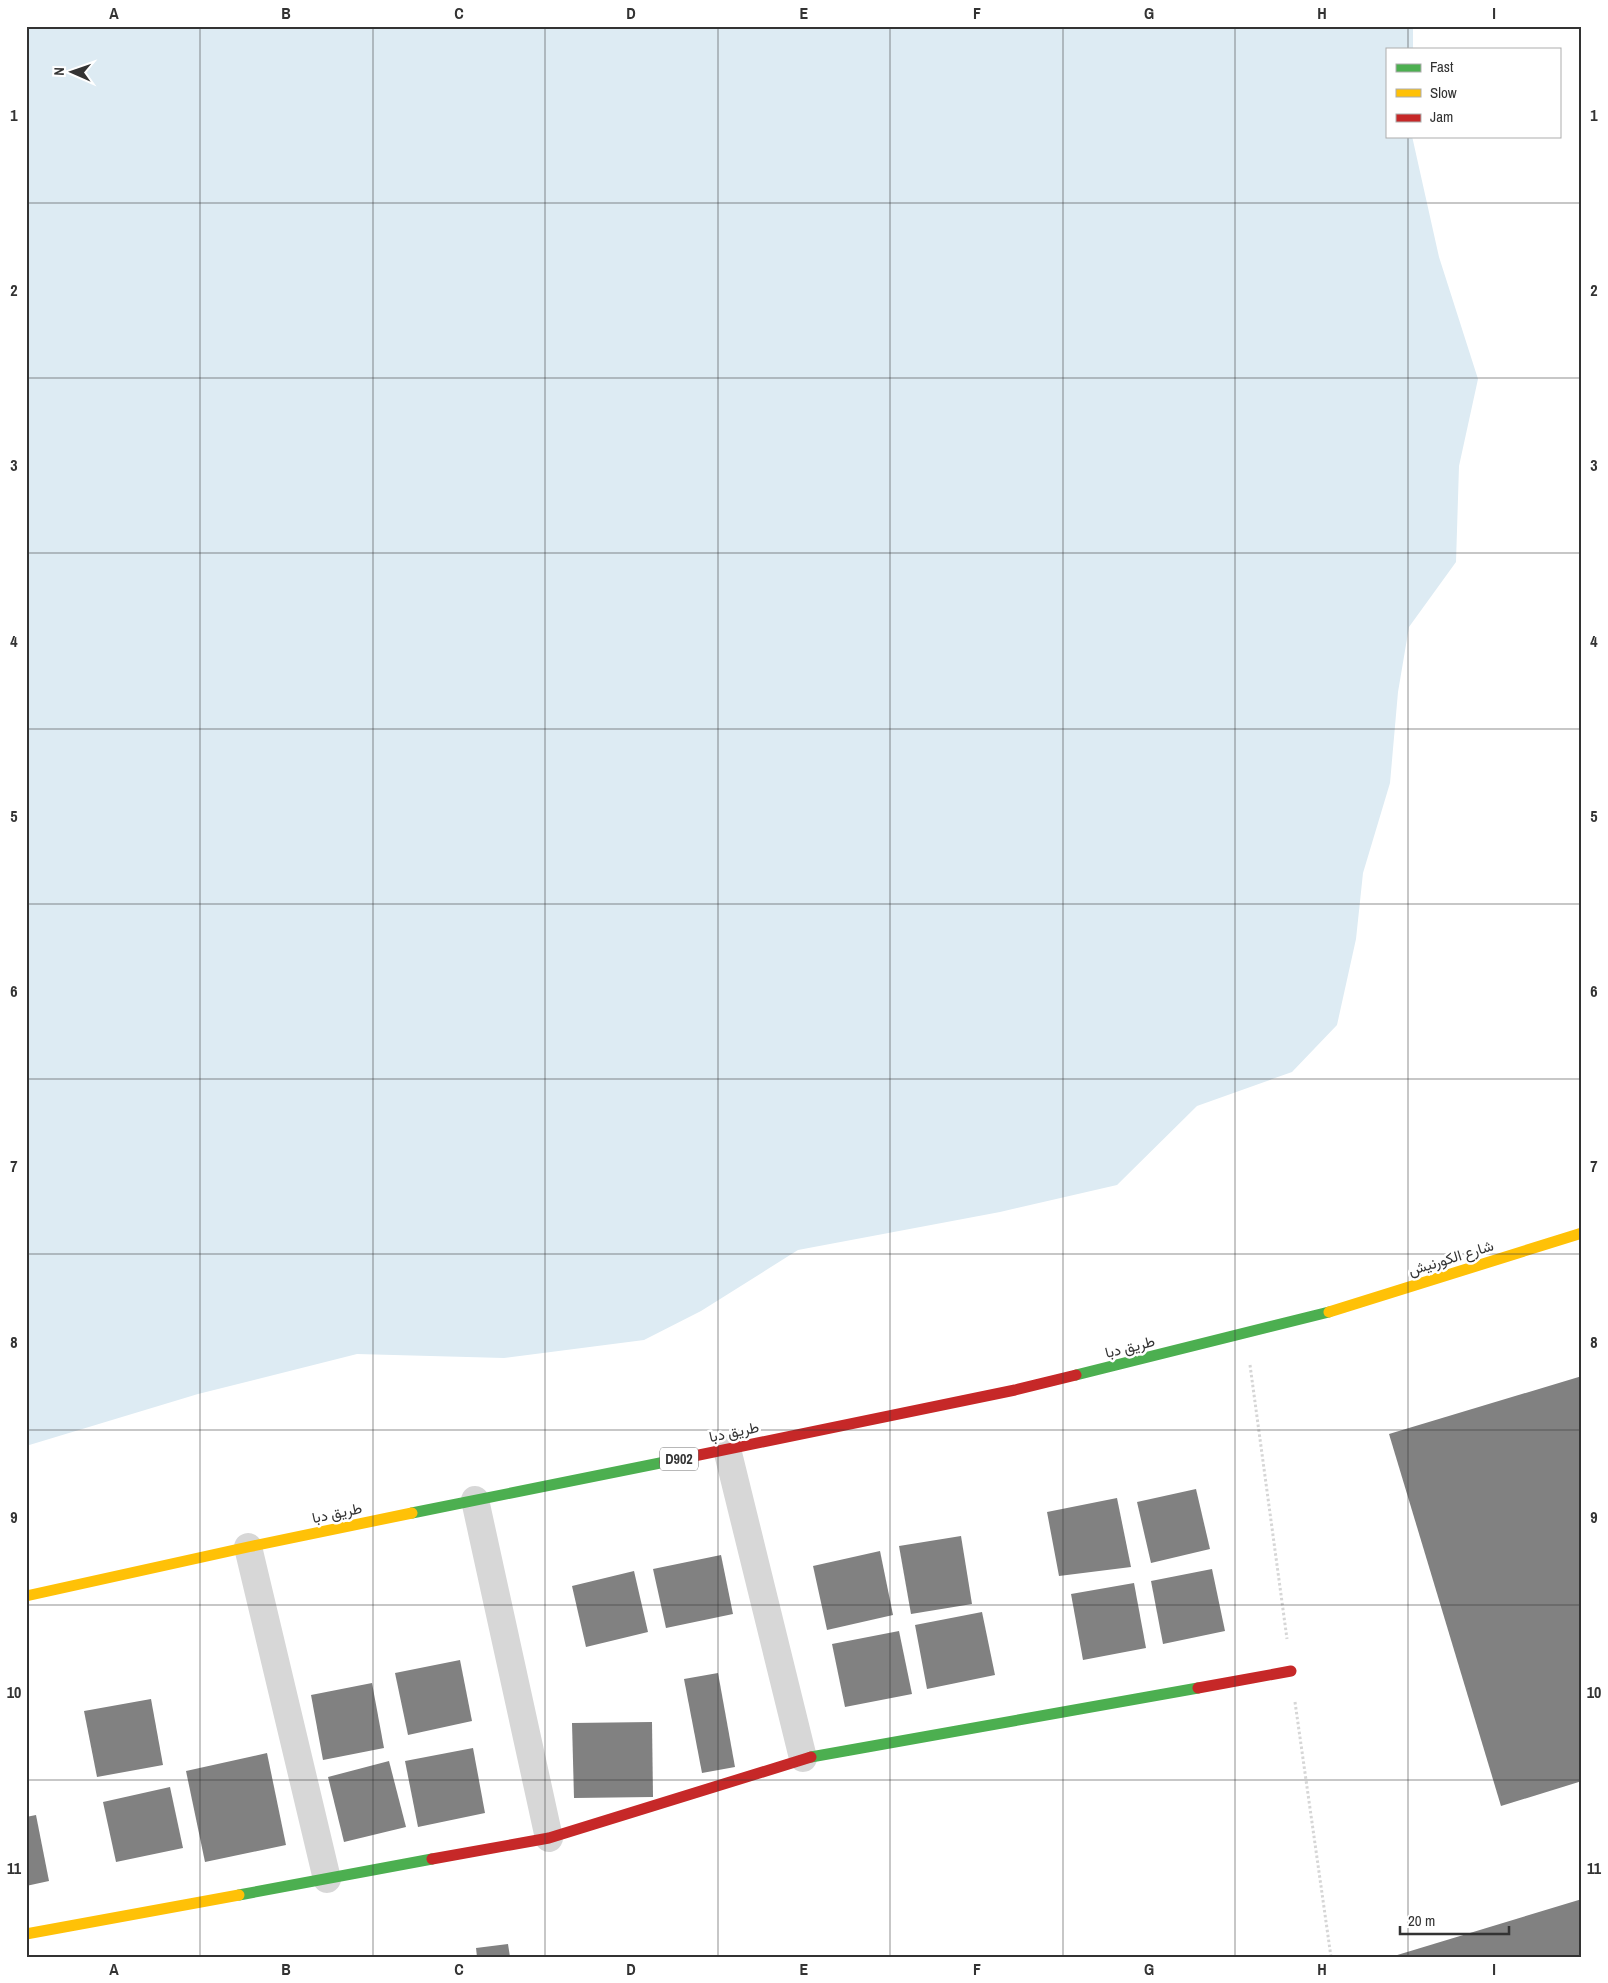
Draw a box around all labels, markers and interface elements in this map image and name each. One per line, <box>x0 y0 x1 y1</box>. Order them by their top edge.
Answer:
text: A <box>109 2 119 24</box>
text: B <box>281 2 291 24</box>
text: C <box>454 2 464 24</box>
text: D <box>626 2 636 24</box>
text: E <box>800 2 809 24</box>
text: F <box>973 2 981 24</box>
text: G <box>1144 2 1154 24</box>
text: H <box>1317 2 1327 24</box>
text: I <box>1492 2 1496 24</box>
north arrow <box>48 48 98 98</box>
legend <box>1386 48 1560 138</box>
text: Fast <box>1430 56 1454 77</box>
text: N <box>50 67 68 76</box>
text: Slow <box>1430 82 1457 103</box>
text: 1 <box>10 104 18 126</box>
text: 1 <box>1590 104 1598 126</box>
text: Jam <box>1430 106 1453 127</box>
text: 2 <box>10 279 18 301</box>
text: 2 <box>1590 279 1598 301</box>
text: 3 <box>10 454 18 476</box>
text: 3 <box>1590 454 1598 476</box>
text: 4 <box>10 630 18 652</box>
text: 4 <box>1590 630 1598 652</box>
text: 5 <box>10 805 18 827</box>
text: 5 <box>1590 805 1598 827</box>
text: 6 <box>10 980 18 1002</box>
text: 6 <box>1590 980 1598 1002</box>
text: 7 <box>10 1155 18 1177</box>
text: 7 <box>1590 1155 1598 1177</box>
street label: شارع الكورنيش <box>1406 1235 1497 1281</box>
street label: طريق دبا <box>1103 1330 1157 1363</box>
text: 8 <box>10 1331 18 1353</box>
text: 8 <box>1590 1331 1598 1353</box>
street label: طريق دبا <box>707 1416 761 1447</box>
road number: D902 <box>660 1448 698 1470</box>
street label: طريق دبا <box>310 1497 364 1528</box>
text: 9 <box>10 1506 18 1528</box>
text: 9 <box>1590 1506 1598 1528</box>
text: 10 <box>7 1681 21 1703</box>
text: 10 <box>1587 1681 1601 1703</box>
text: 11 <box>7 1857 22 1879</box>
text: 11 <box>1587 1857 1602 1879</box>
scale bar <box>1400 1903 1509 1935</box>
text: 20 m <box>1408 1910 1435 1931</box>
text: A <box>109 1958 119 1980</box>
text: B <box>281 1958 291 1980</box>
text: C <box>454 1958 464 1980</box>
text: D <box>626 1958 636 1980</box>
text: E <box>800 1958 809 1980</box>
text: F <box>973 1958 981 1980</box>
text: G <box>1144 1958 1154 1980</box>
text: H <box>1317 1958 1327 1980</box>
text: I <box>1492 1958 1496 1980</box>

